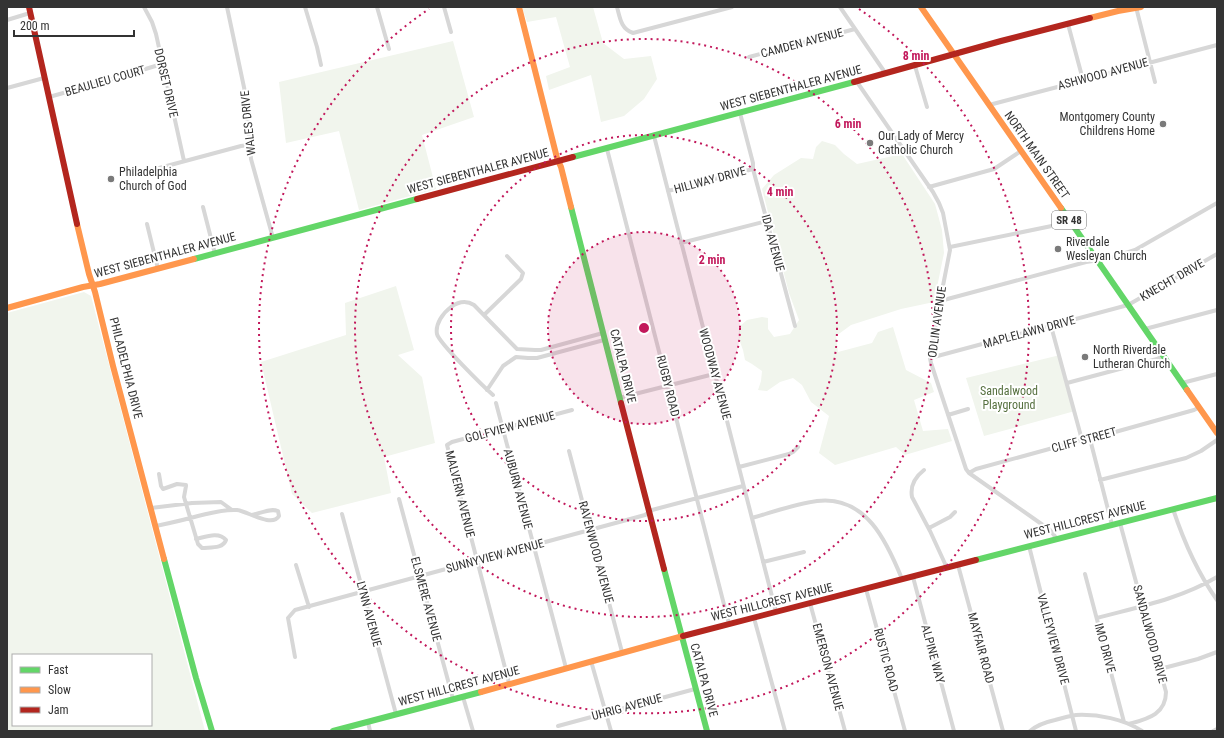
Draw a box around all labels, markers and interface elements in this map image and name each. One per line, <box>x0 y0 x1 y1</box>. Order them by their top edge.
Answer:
scale bar <box>14 12 134 38</box>
text: 200 m <box>20 19 50 33</box>
street label: CAMDEN AVENUE <box>759 25 845 61</box>
street label: DORSET DRIVE <box>151 47 181 119</box>
text: 8 min <box>903 49 929 63</box>
street label: ASHWOOD AVENUE <box>1056 55 1150 93</box>
street label: WEST SIEBENTHALER AVENUE <box>719 62 863 114</box>
street label: BEAULIEU COURT <box>63 63 147 99</box>
street label: WALES DRIVE <box>238 90 258 156</box>
street label: NORTH MAIN STREET <box>1002 109 1072 201</box>
place label: Montgomery County Childrens Home <box>1059 110 1155 138</box>
text: 6 min <box>835 117 861 131</box>
marker: Montgomery County Childrens Home <box>1158 119 1168 129</box>
place label: Our Lady of Mercy Catholic Church <box>878 129 964 157</box>
marker: Our Lady of Mercy Catholic Church <box>865 138 875 148</box>
street label: WEST SIEBENTHALER AVENUE <box>406 145 550 197</box>
street label: HILLWAY DRIVE <box>672 164 748 196</box>
place label: Philadelphia Church of God <box>119 165 187 193</box>
marker: Philadelphia Church of God <box>106 174 116 184</box>
text: 4 min <box>767 185 793 199</box>
road number: SR 48 <box>1052 211 1086 229</box>
street label: IDA AVENUE <box>759 213 787 273</box>
street label: WEST SIEBENTHALER AVENUE <box>93 229 237 281</box>
place label: Riverdale Wesleyan Church <box>1066 235 1147 263</box>
marker: Riverdale Wesleyan Church <box>1053 244 1063 254</box>
text: 2 min <box>699 253 725 267</box>
street label: KNECHT DRIVE <box>1137 256 1207 304</box>
street label: ODLIN AVENUE <box>925 285 949 359</box>
street label: MAPLELAWN DRIVE <box>981 313 1077 351</box>
street label: PHILADELPHIA DRIVE <box>107 316 145 420</box>
centre of rings <box>637 321 651 335</box>
street label: WOODWAY AVENUE <box>696 327 734 421</box>
street label: CATALPA DRIVE <box>607 328 639 404</box>
place label: North Riverdale Lutheran Church <box>1093 343 1170 371</box>
marker: North Riverdale Lutheran Church <box>1080 352 1090 362</box>
street label: RUGBY ROAD <box>654 354 682 418</box>
park label: Sandalwood Playground <box>980 384 1038 412</box>
street label: GOLFVIEW AVENUE <box>463 408 557 446</box>
street label: CLIFF STREET <box>1050 425 1118 455</box>
street label: AUBURN AVENUE <box>501 447 535 531</box>
street label: MALVERN AVENUE <box>442 449 478 539</box>
street label: WEST HILLCREST AVENUE <box>1023 498 1147 542</box>
street label: RAVENWOOD AVENUE <box>576 499 616 605</box>
street label: SUNNYVIEW AVENUE <box>444 536 546 576</box>
street label: ELSMERE AVENUE <box>408 555 444 643</box>
street label: LYNN AVENUE <box>354 580 385 648</box>
street label: WEST HILLCREST AVENUE <box>710 580 834 624</box>
street label: SANDALWOOD DRIVE <box>1130 583 1170 685</box>
street label: VALLEYVIEW DRIVE <box>1034 592 1072 686</box>
street label: MAYFAIR ROAD <box>965 611 997 685</box>
street label: EMERSON AVENUE <box>810 622 846 712</box>
street label: IMO DRIVE <box>1092 622 1118 674</box>
street label: ALPINE WAY <box>918 623 948 685</box>
street label: RUSTIC ROAD <box>871 627 901 694</box>
street label: CATALPA DRIVE <box>687 642 721 718</box>
legend <box>12 654 152 726</box>
text: Fast <box>48 663 69 677</box>
street label: WEST HILLCREST AVENUE <box>397 663 521 709</box>
text: Slow <box>48 683 71 697</box>
street label: UHRIG AVENUE <box>590 691 664 723</box>
text: Jam <box>48 703 69 717</box>

